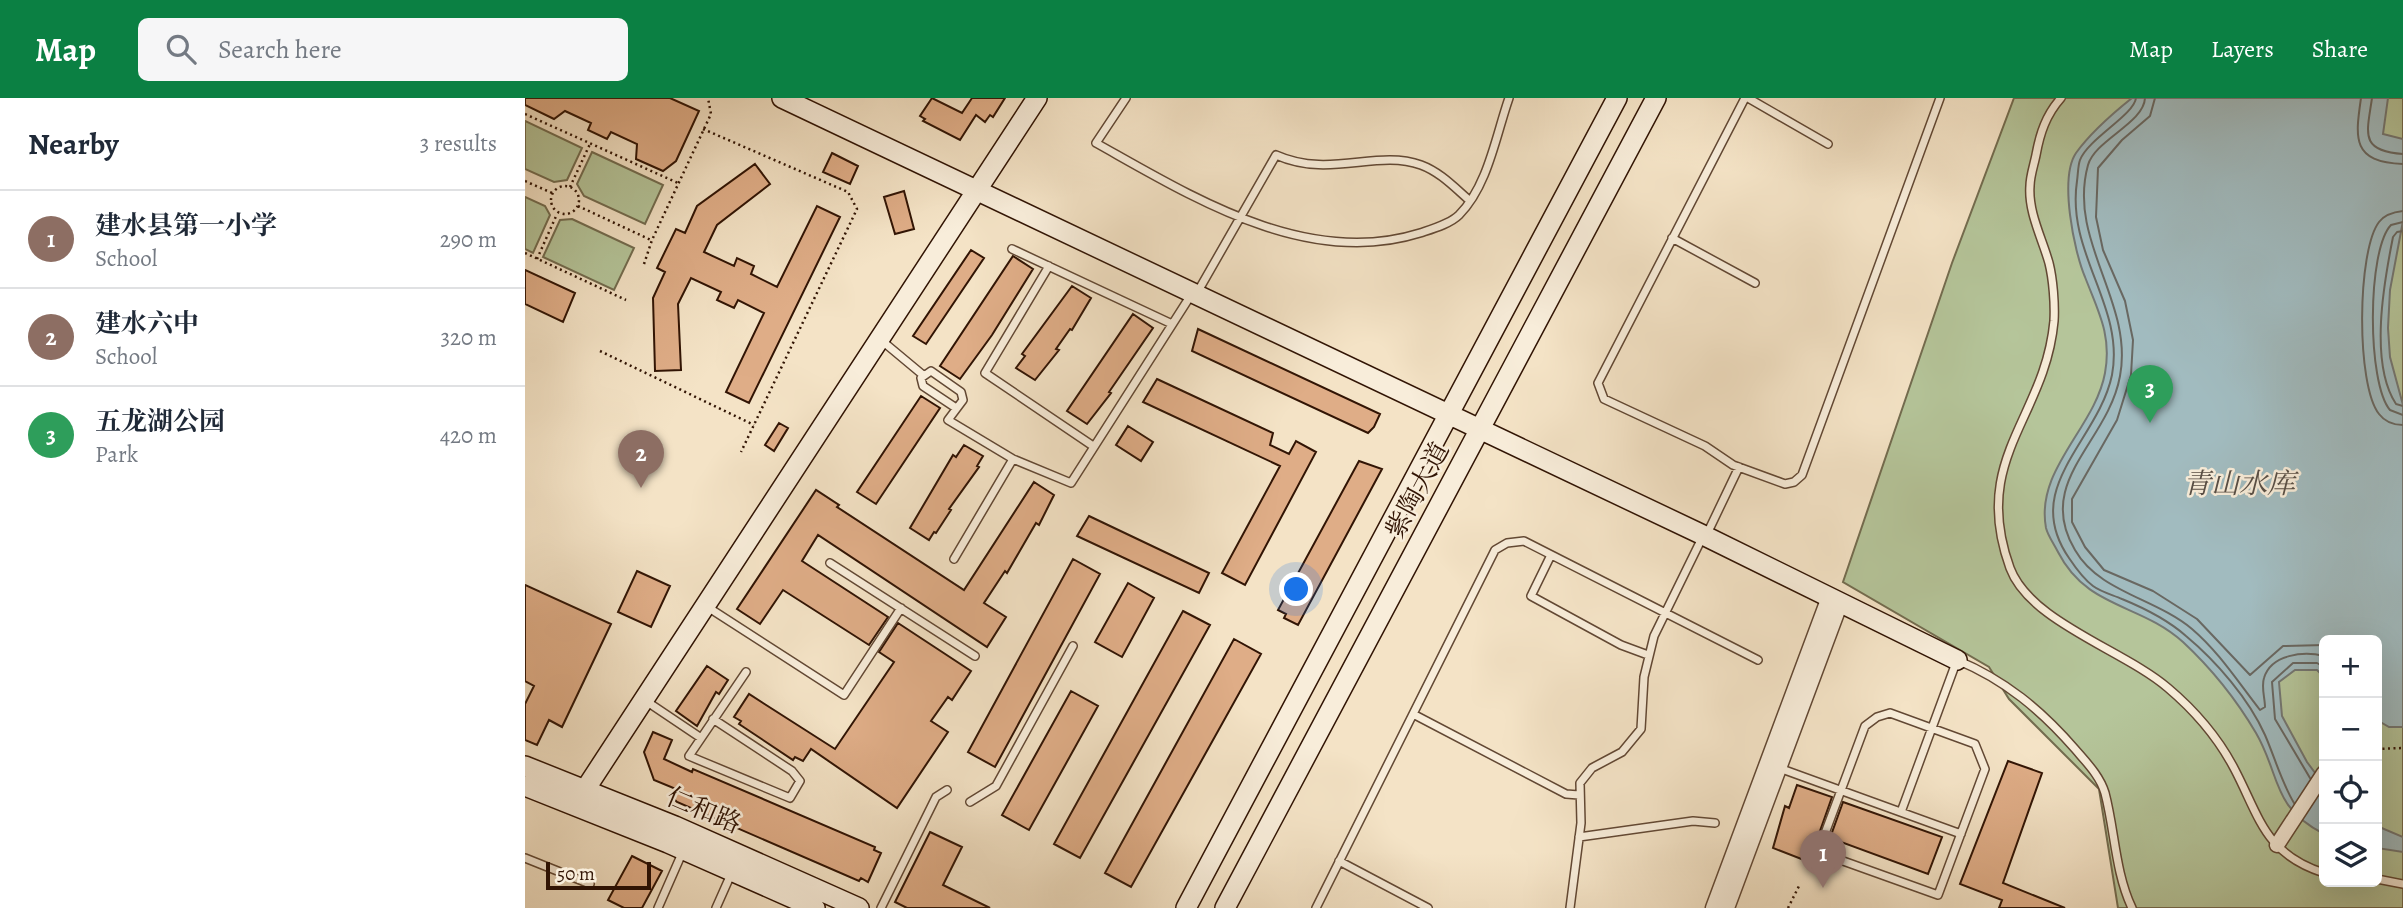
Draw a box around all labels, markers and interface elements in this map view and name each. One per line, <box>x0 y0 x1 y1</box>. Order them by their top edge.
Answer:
search box <box>138 18 628 81</box>
text: Map <box>35 27 96 72</box>
icon: search <box>162 30 200 68</box>
text: Search here <box>218 32 342 67</box>
text: Map <box>2129 33 2173 65</box>
text: Layers <box>2211 33 2274 65</box>
text: Share <box>2312 33 2368 65</box>
text: Nearby <box>28 124 119 164</box>
text: 3 results <box>420 128 497 159</box>
text: 建水县第一小学 <box>95 208 277 243</box>
text: 1 <box>47 224 55 255</box>
text: 290 m <box>440 224 497 255</box>
text: School <box>95 243 157 274</box>
text: 建水六中 <box>95 306 199 341</box>
text: 2 <box>45 322 57 353</box>
text: 320 m <box>441 322 497 353</box>
text: School <box>95 341 157 372</box>
pin: 3 <box>2127 365 2173 423</box>
text: 五龙湖公园 <box>95 404 225 439</box>
text: 3 <box>46 420 56 451</box>
text: 420 m <box>440 420 497 451</box>
pin: 2 <box>618 430 664 488</box>
street label: 紫陶大道 <box>1378 436 1457 544</box>
text: Park <box>95 439 138 470</box>
water label: 青山水库 <box>2183 465 2299 503</box>
your location <box>1279 572 1313 606</box>
map controls <box>2319 635 2382 887</box>
button: + <box>2319 635 2382 698</box>
button: − <box>2319 698 2382 761</box>
button: locate <box>2319 761 2382 824</box>
street label: 仁和路 <box>661 779 747 842</box>
button: layers <box>2319 824 2382 887</box>
pin: 1 <box>1800 830 1846 888</box>
scale bar <box>546 859 651 891</box>
text: 50 m <box>557 861 595 887</box>

